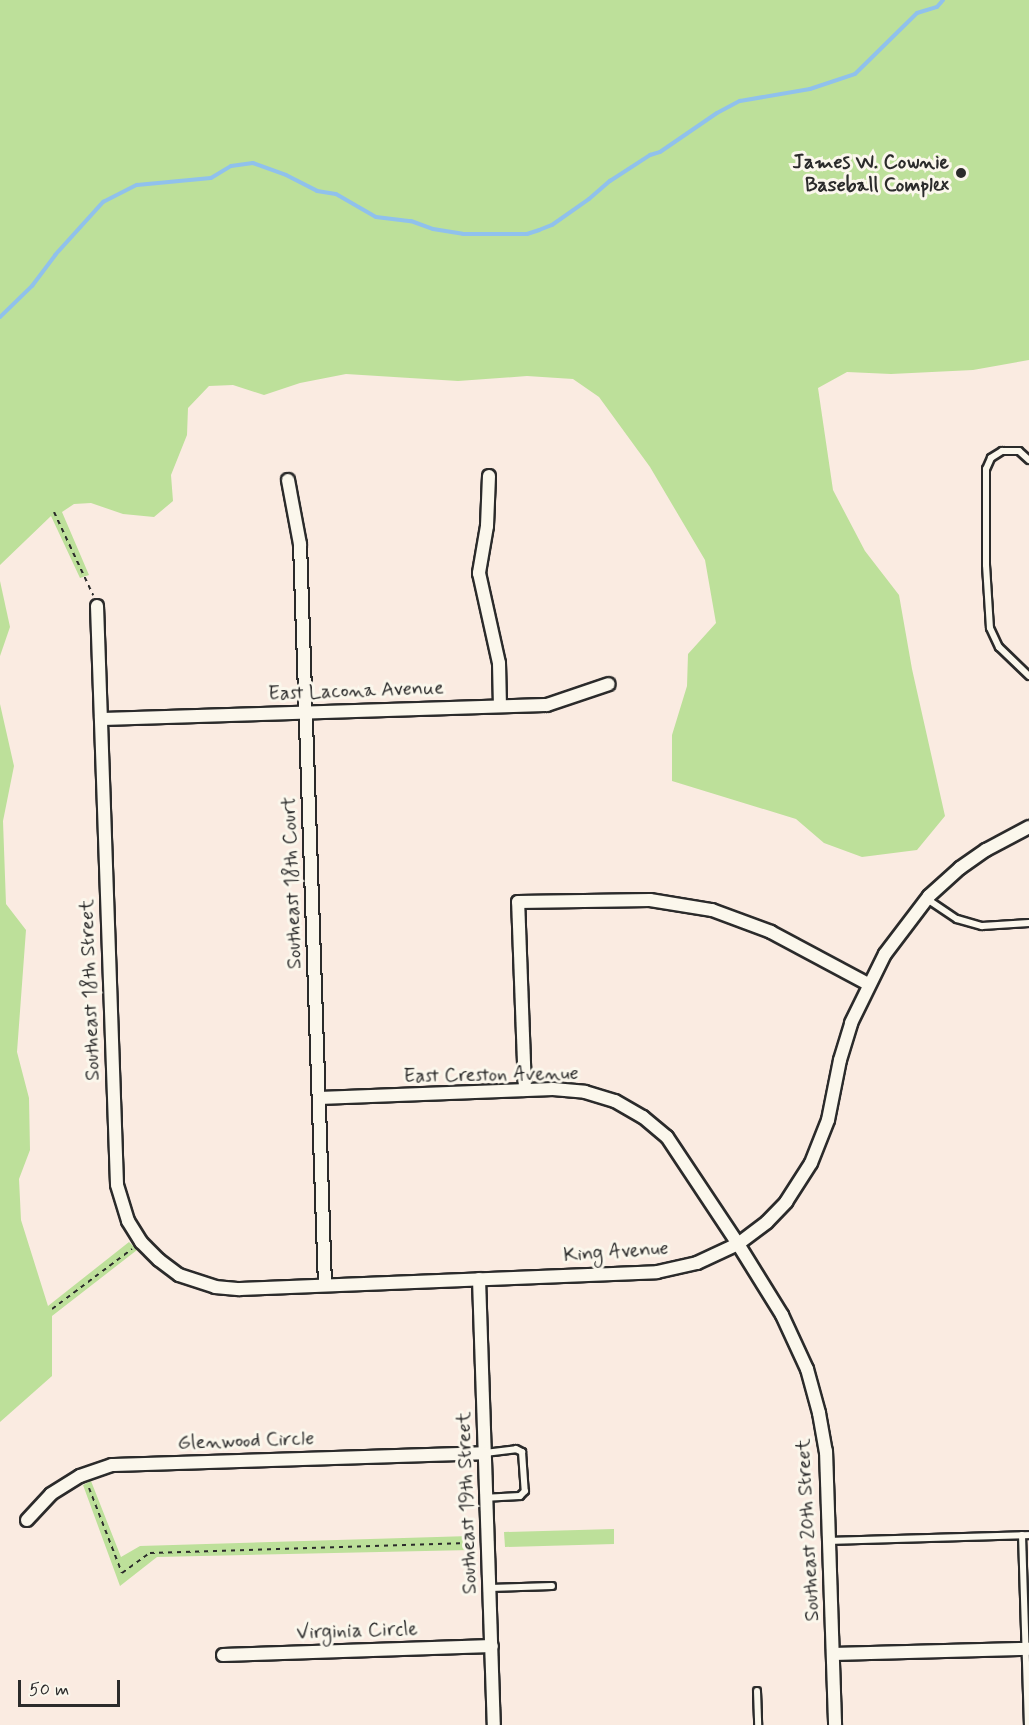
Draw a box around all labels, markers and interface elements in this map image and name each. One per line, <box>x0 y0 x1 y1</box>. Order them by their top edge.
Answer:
place label: James W. Cownie Baseball Complex <box>792 150 949 197</box>
marker: James W. Cownie Baseball Complex <box>954 166 968 180</box>
street label: East Lacona Avenue <box>268 676 444 706</box>
street label: Southeast 18th Court <box>277 796 307 970</box>
street label: Southeast 18th Street <box>75 899 105 1081</box>
street label: East Creston Avenue <box>405 1062 577 1088</box>
street label: King Avenue <box>561 1236 671 1268</box>
street label: Southeast 19th Street <box>452 1411 482 1595</box>
street label: Glenwood Circle <box>177 1427 315 1455</box>
street label: Southeast 20th Street <box>791 1438 825 1622</box>
street label: Virginia Circle <box>296 1617 418 1645</box>
scale bar <box>21 1668 123 1706</box>
text: 50 m <box>29 1678 69 1702</box>

